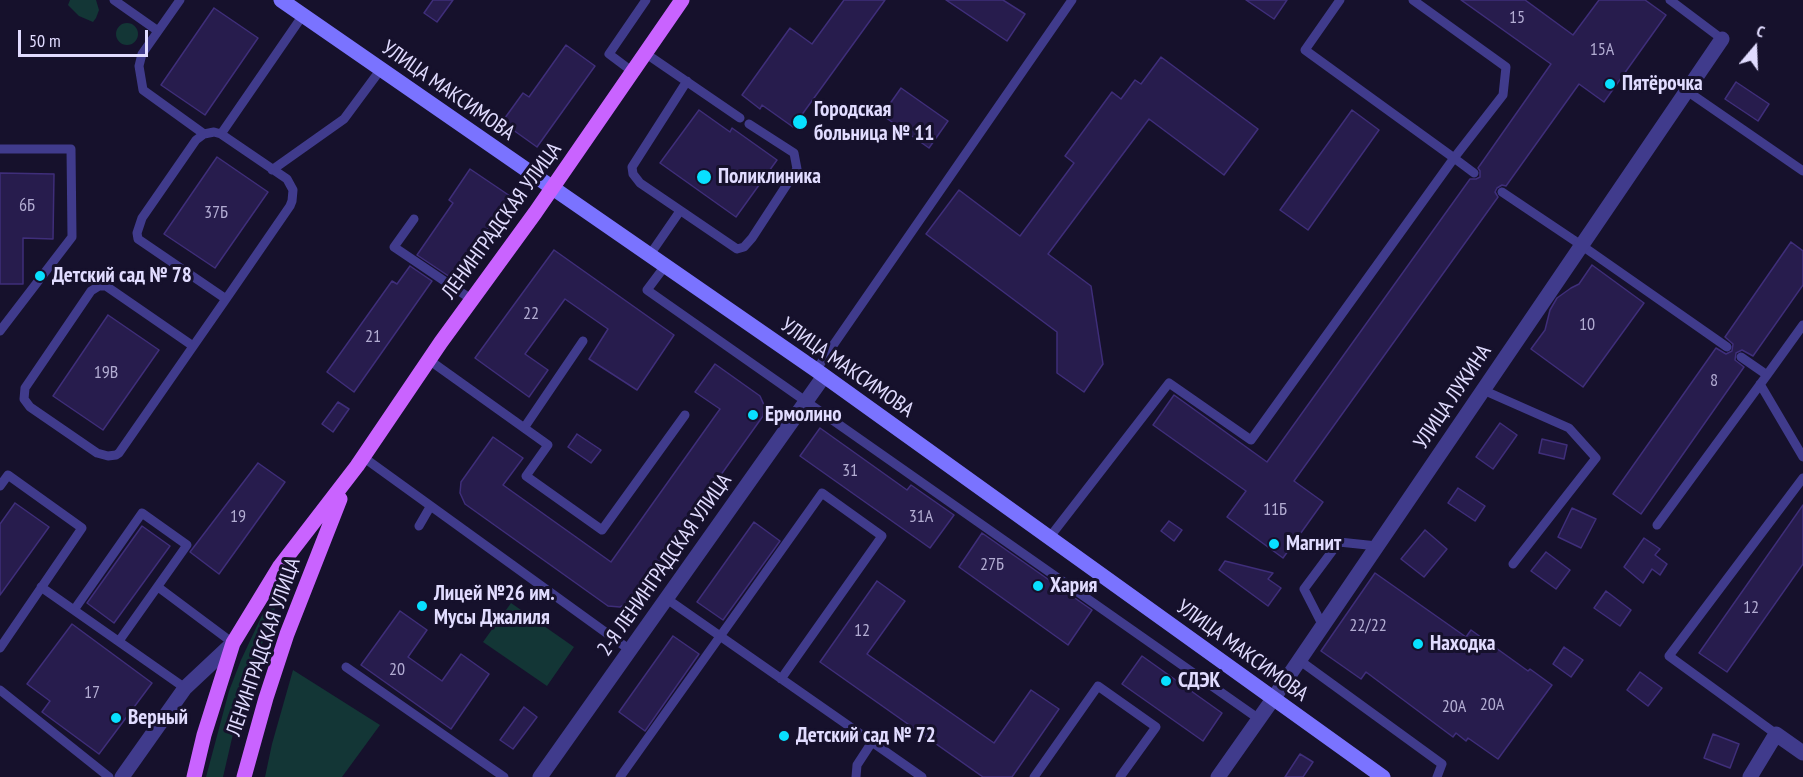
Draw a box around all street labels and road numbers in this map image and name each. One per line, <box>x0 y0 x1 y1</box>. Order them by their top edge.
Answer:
street label: УЛИЦА МАКСИМОВА <box>377 36 519 146</box>
street label: ЛЕНИНГРАДСКАЯ УЛИЦА <box>437 138 567 304</box>
street label: УЛИЦА МАКСИМОВА <box>776 313 918 423</box>
street label: УЛИЦА ЛУКИНА <box>1409 340 1497 454</box>
street label: 2-Я ЛЕНИНГРАДСКАЯ УЛИЦА <box>593 469 737 661</box>
street label: ЛЕНИНГРАДСКАЯ УЛИЦА <box>222 555 306 739</box>
street label: УЛИЦА МАКСИМОВА <box>1171 595 1313 707</box>

